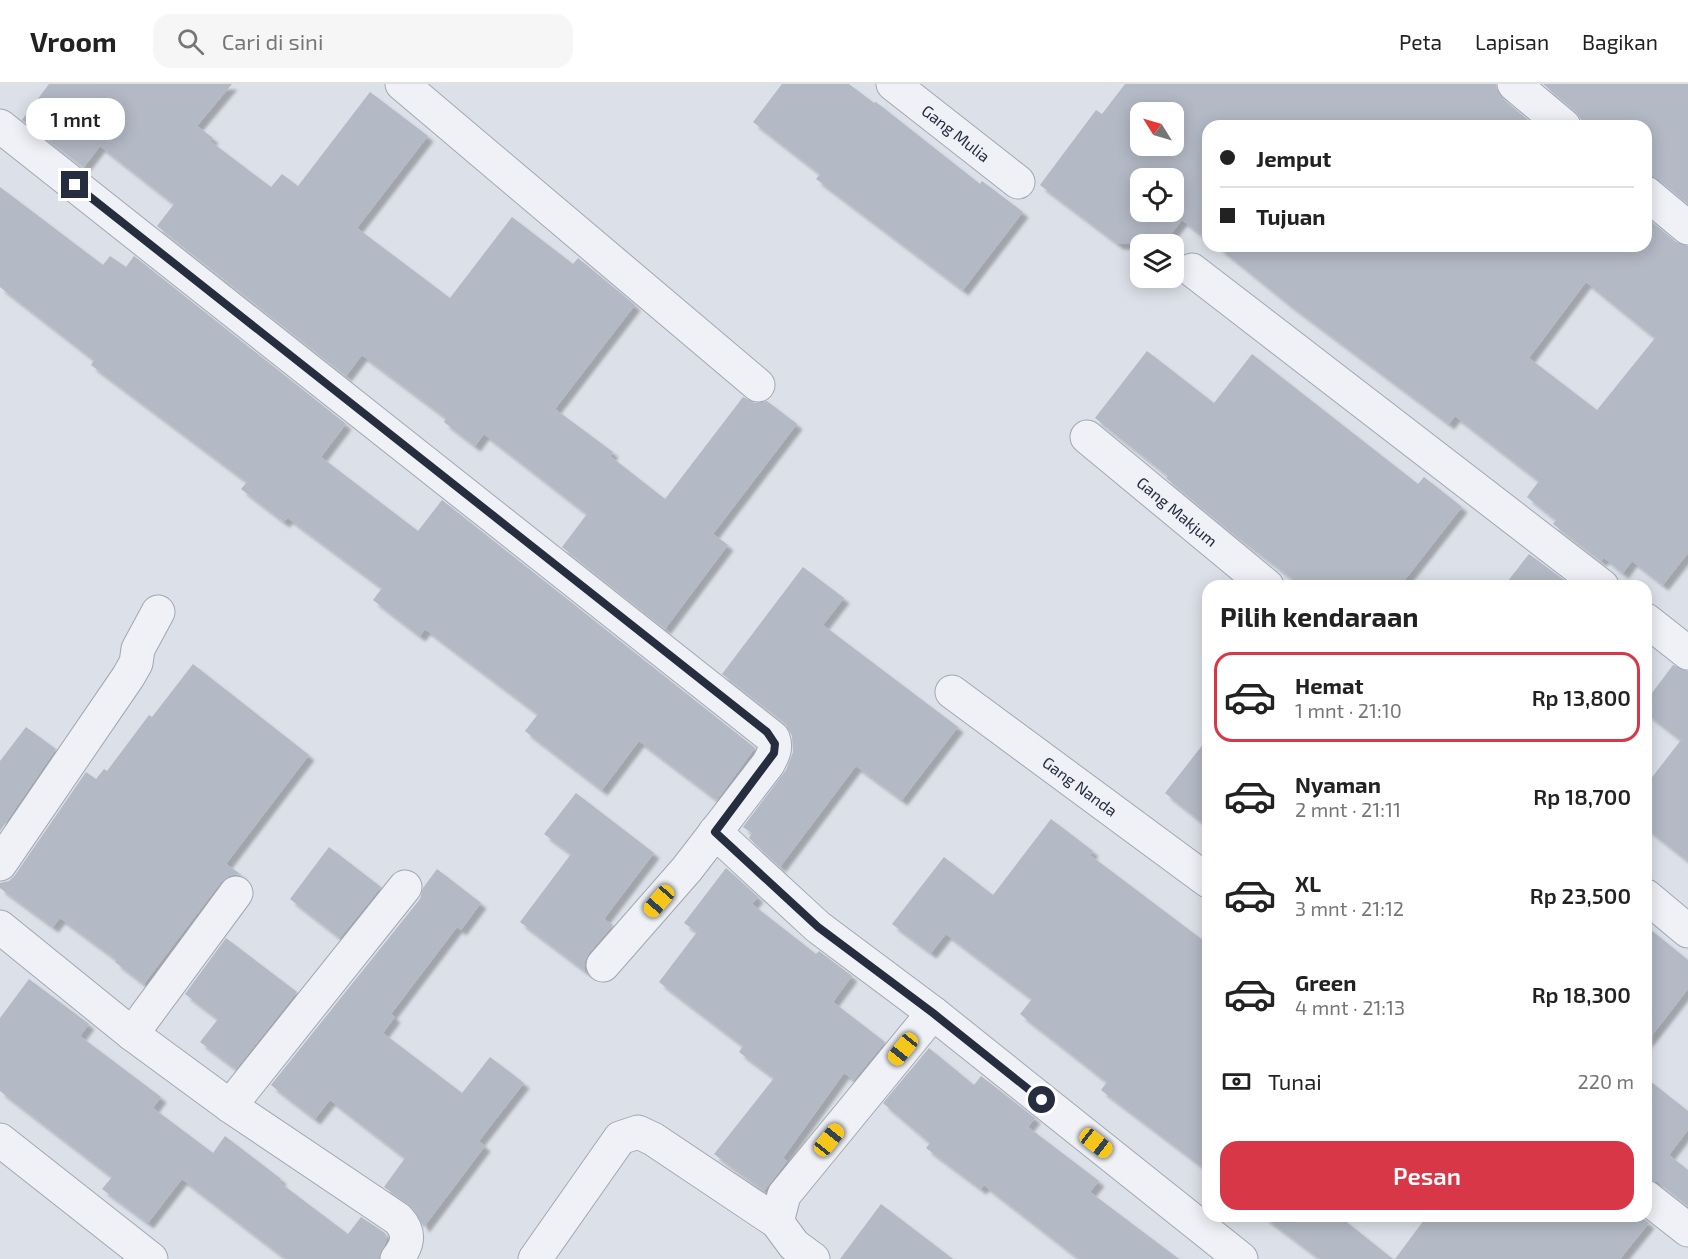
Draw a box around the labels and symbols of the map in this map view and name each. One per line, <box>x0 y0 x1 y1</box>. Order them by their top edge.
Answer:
callout: 1 mnt <box>26 98 124 140</box>
street label: Gang Mulia <box>918 100 994 166</box>
north arrow <box>1130 102 1184 156</box>
route end <box>61 171 88 198</box>
street label: Gang Makjum <box>1133 472 1222 550</box>
street label: Gang Nanda <box>1039 752 1121 820</box>
car <box>640 882 678 920</box>
car <box>885 1029 921 1069</box>
route start <box>1028 1086 1055 1113</box>
car <box>811 1120 847 1160</box>
car <box>1076 1125 1116 1161</box>

